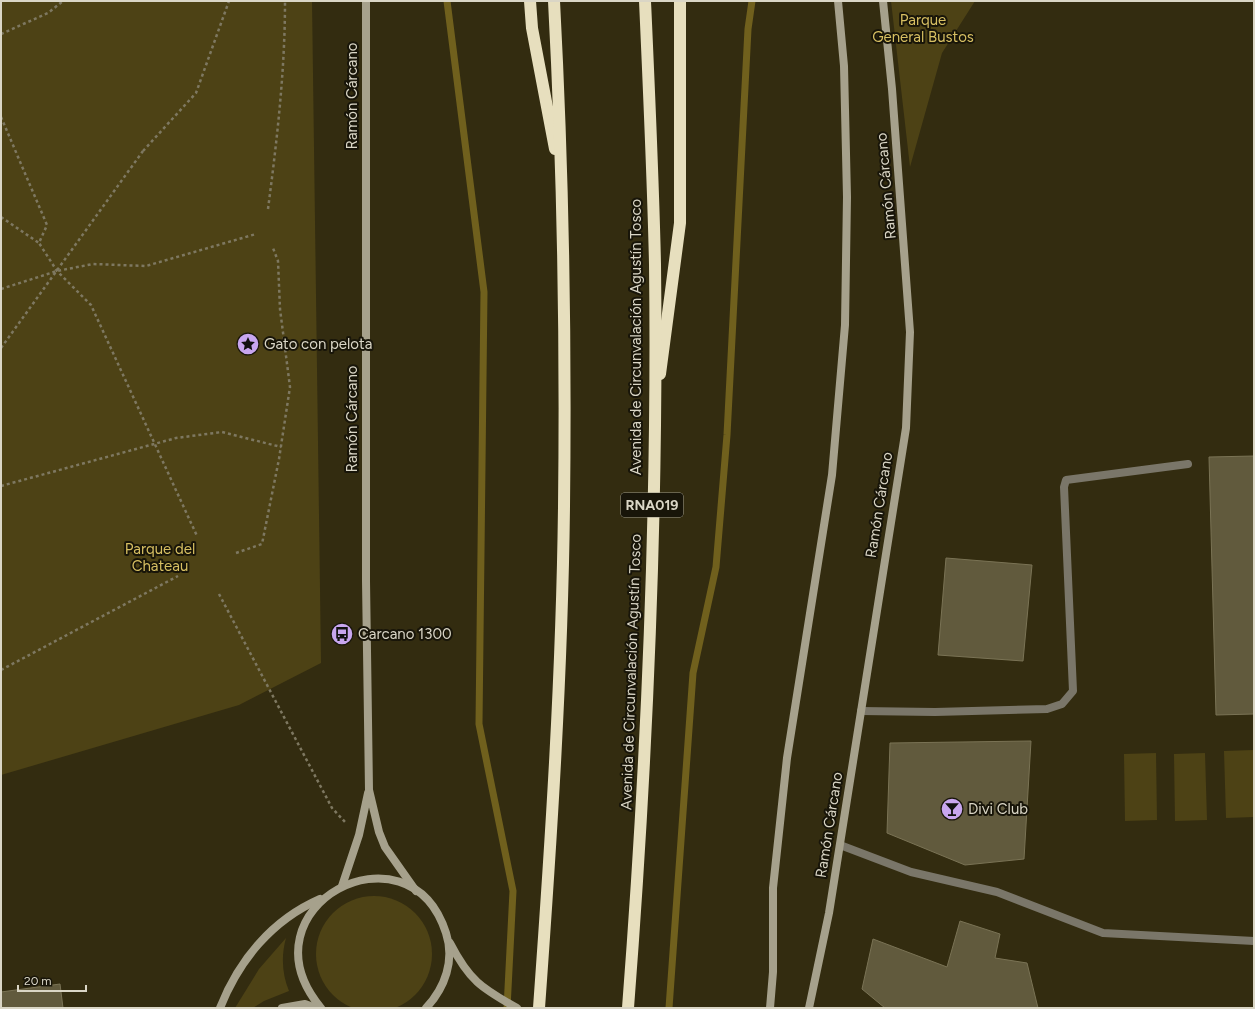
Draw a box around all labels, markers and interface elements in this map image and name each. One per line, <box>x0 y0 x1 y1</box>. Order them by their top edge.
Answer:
park label: Parque General Bustos <box>872 11 974 46</box>
street label: Ramón Cárcano <box>343 42 361 149</box>
street label: Ramón Cárcano <box>872 132 900 240</box>
street label: Avenida de Circunvalación Agustín Tosco <box>627 198 645 475</box>
place icon: Gato con pelota <box>235 331 261 357</box>
place label: Gato con pelota <box>264 335 372 353</box>
street label: Ramón Cárcano <box>343 365 361 472</box>
street label: Ramón Cárcano <box>862 450 896 559</box>
road number: RNA019 <box>621 493 683 517</box>
street label: Avenida de Circunvalación Agustín Tosco <box>617 533 645 810</box>
park label: Parque del Chateau <box>125 540 195 575</box>
bus stop icon: Carcano 1300 <box>329 621 355 647</box>
place label: Carcano 1300 <box>358 625 452 643</box>
street label: Ramón Cárcano <box>812 770 846 879</box>
bar icon: Divi Club <box>939 796 965 822</box>
place label: Divi Club <box>968 800 1028 818</box>
scale bar <box>18 967 86 993</box>
text: 20 m <box>24 974 52 988</box>

